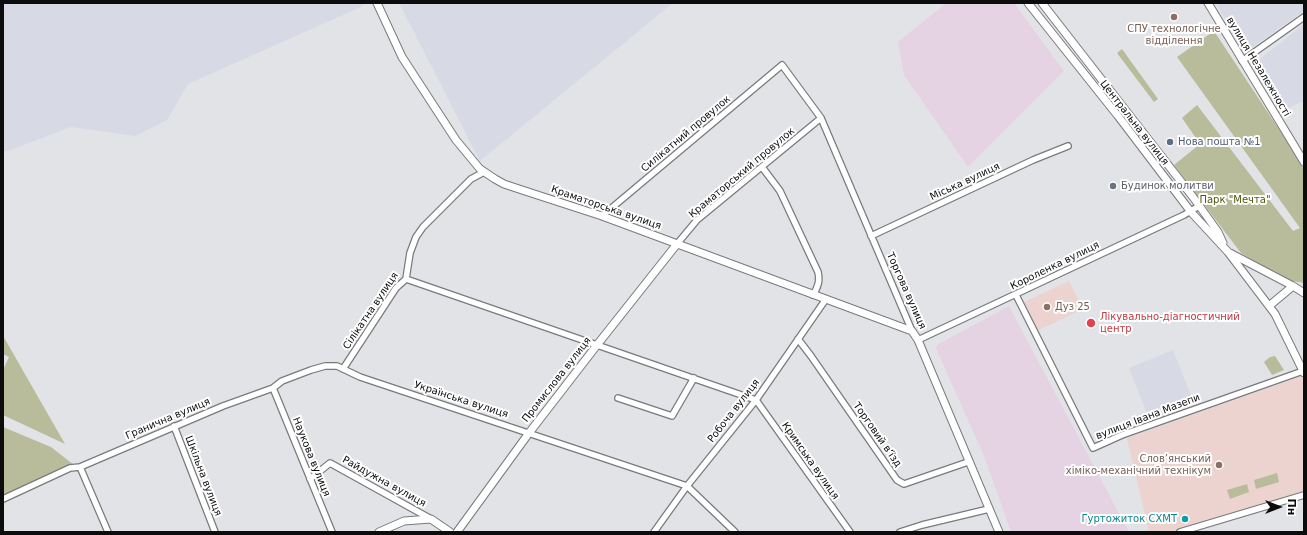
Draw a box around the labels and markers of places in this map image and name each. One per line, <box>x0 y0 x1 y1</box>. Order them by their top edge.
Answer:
marker: СПУ технологічне відділення <box>1169 12 1179 22</box>
place label: СПУ технологічне відділення <box>1127 23 1221 46</box>
place label: Нова пошта №1 <box>1178 136 1261 148</box>
marker: Нова пошта №1 <box>1165 137 1175 147</box>
place label: Будинок молитви <box>1121 180 1214 192</box>
marker: Будинок молитви <box>1108 181 1118 191</box>
place label: Дуз 25 <box>1055 301 1090 313</box>
marker: Дуз 25 <box>1042 302 1052 312</box>
place label: Лікувально-діагностичний центр <box>1100 311 1240 334</box>
marker: Лікувально-діагностичний центр <box>1085 317 1097 329</box>
place label: Слов’янський хіміко-механічний технікум <box>1066 453 1211 476</box>
marker: Слов’янський хіміко-механічний технікум <box>1214 460 1224 470</box>
place label: Гуртожиток СХМТ <box>1081 513 1177 525</box>
marker: Гуртожиток СХМТ <box>1180 514 1190 524</box>

